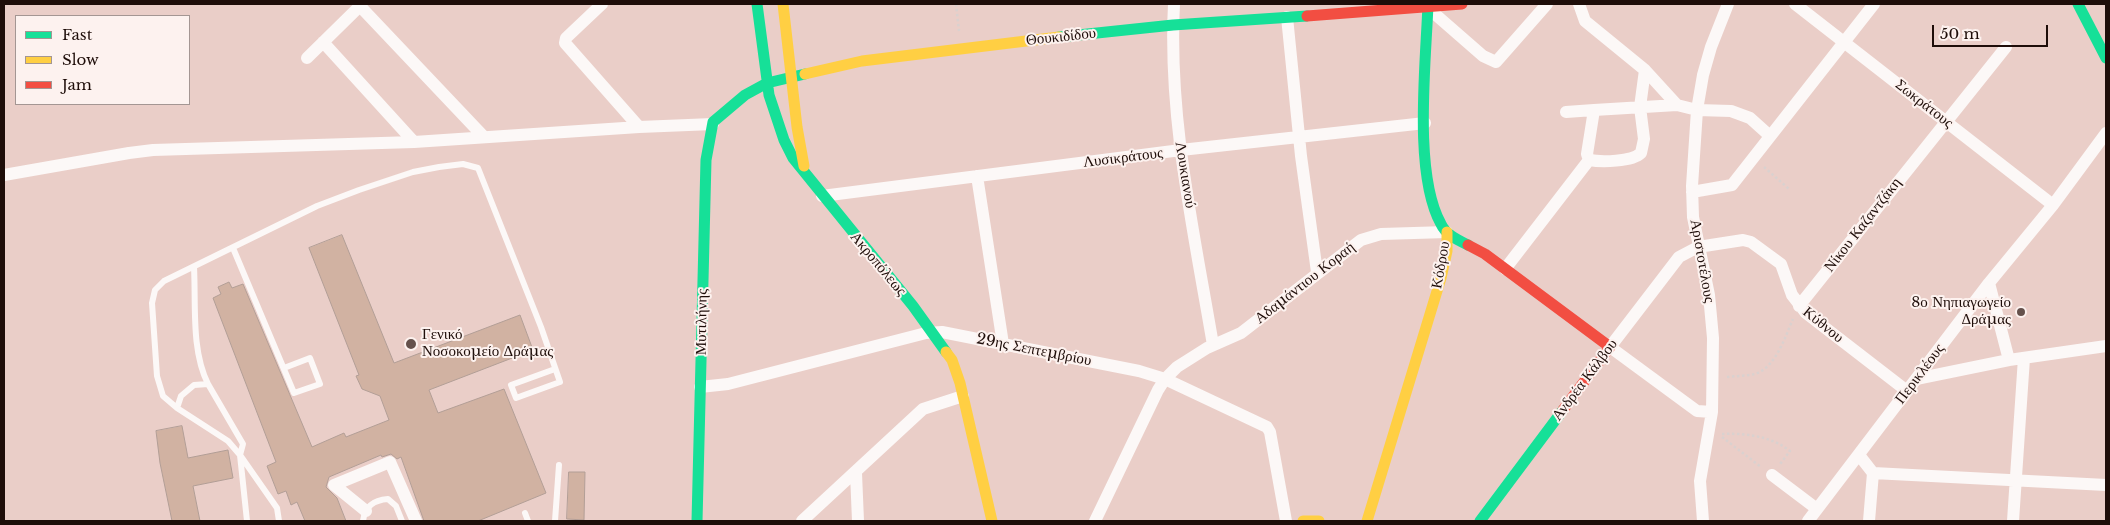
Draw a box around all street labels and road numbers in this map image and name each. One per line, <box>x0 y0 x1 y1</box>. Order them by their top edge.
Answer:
street label: Θουκιδίδου <box>1025 24 1097 50</box>
street label: Σωκράτους <box>1892 76 1956 132</box>
street label: Λουκιανού <box>1171 141 1199 209</box>
street label: Λυσικράτους <box>1082 144 1164 172</box>
street label: Νίκου Καζαντζάκη <box>1821 174 1905 276</box>
street label: Αριστοτέλους <box>1686 218 1718 304</box>
street label: Ακροπόλεως <box>846 228 910 300</box>
street label: Αδαμάντιου Κοραή <box>1251 238 1359 328</box>
street label: Κόδρου <box>1428 240 1454 290</box>
street label: Μυτιλήνης <box>692 289 712 355</box>
street label: Κύθνου <box>1799 303 1847 347</box>
street label: 29ης Σεπτεμβρίου <box>975 330 1093 370</box>
street label: Ανδρέα Κάλβου <box>1548 336 1622 424</box>
street label: Περικλέους <box>1892 340 1948 408</box>

